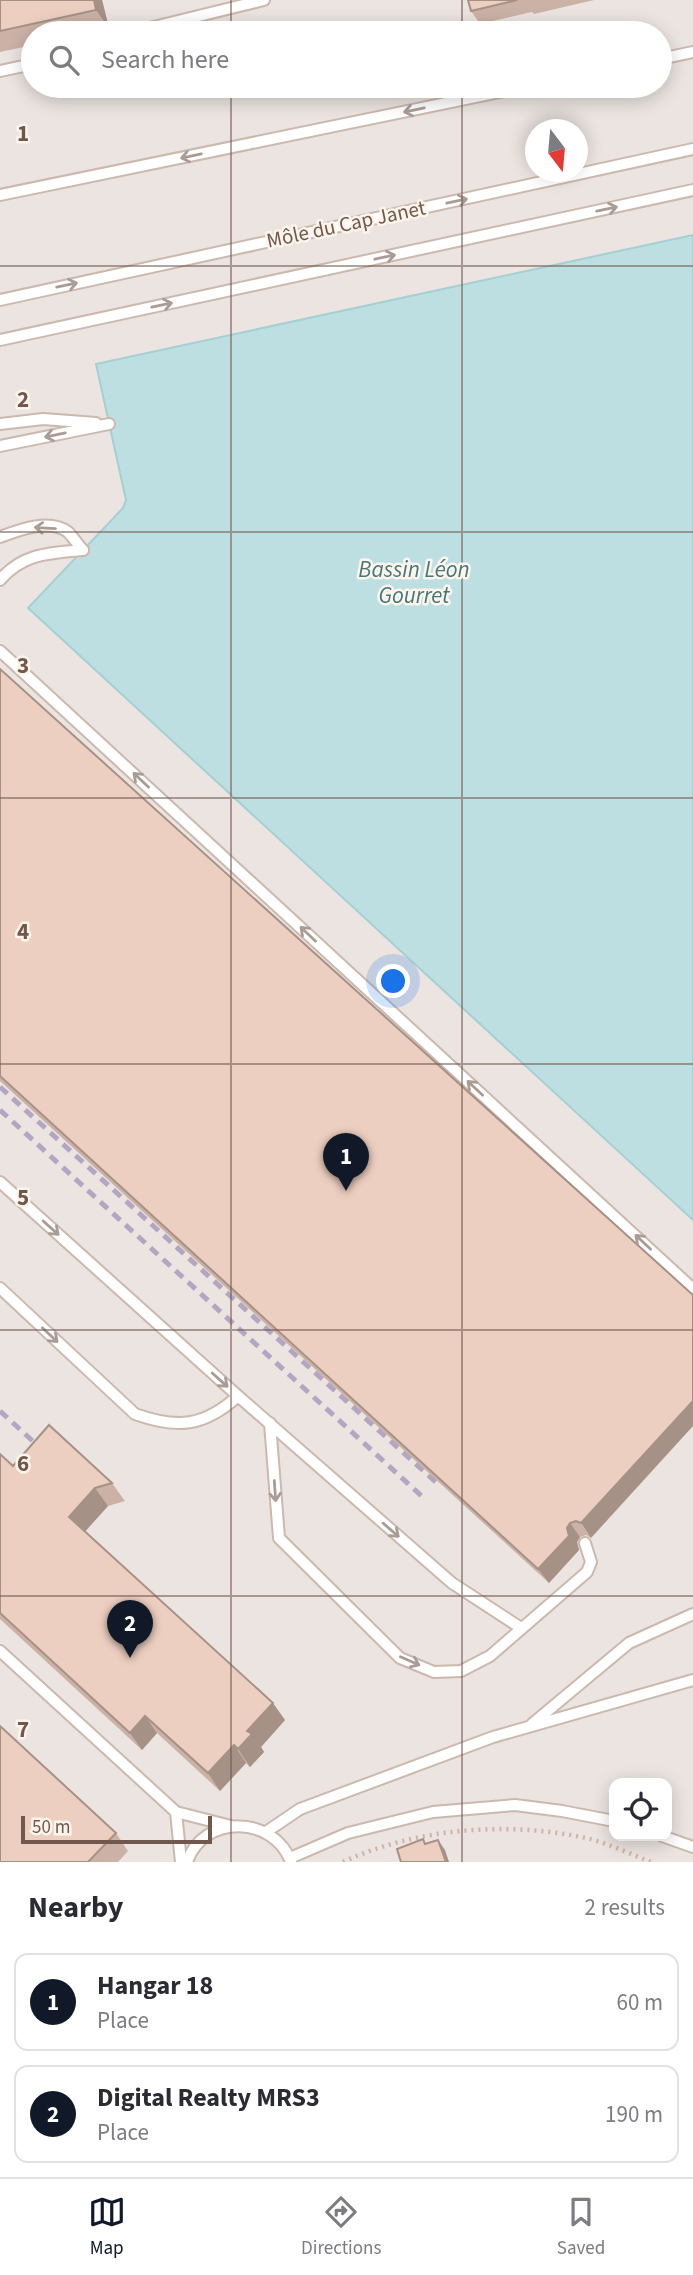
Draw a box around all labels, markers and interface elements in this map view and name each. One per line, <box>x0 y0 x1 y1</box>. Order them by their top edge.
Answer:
search box <box>21 21 672 98</box>
icon: search <box>45 41 83 79</box>
text: Search here <box>101 41 229 78</box>
one-way arrow <box>403 103 426 117</box>
text: 1 <box>17 117 29 150</box>
north arrow <box>525 119 588 182</box>
one-way arrow <box>180 149 203 163</box>
street label: Môle du Cap Janet <box>264 193 428 255</box>
one-way arrow <box>445 193 468 207</box>
one-way arrow <box>595 201 618 215</box>
one-way arrow <box>373 249 396 263</box>
one-way arrow <box>55 278 78 291</box>
one-way arrow <box>151 298 173 311</box>
text: 2 <box>17 383 29 416</box>
one-way arrow <box>44 428 67 442</box>
one-way arrow <box>34 522 57 535</box>
water label: Bassin Léon Gourret <box>358 553 470 612</box>
text: 3 <box>17 649 29 682</box>
one-way arrow <box>132 772 150 788</box>
text: 4 <box>17 915 29 948</box>
one-way arrow <box>300 926 317 943</box>
your location <box>376 964 410 998</box>
one-way arrow <box>467 1080 484 1097</box>
pin: 1 <box>323 1133 369 1191</box>
text: 5 <box>17 1181 29 1214</box>
one-way arrow <box>42 1219 59 1236</box>
one-way arrow <box>635 1234 652 1251</box>
one-way arrow <box>41 1327 59 1343</box>
one-way arrow <box>210 1372 228 1388</box>
text: 6 <box>17 1447 29 1480</box>
one-way arrow <box>269 1480 282 1502</box>
one-way arrow <box>382 1521 399 1538</box>
pin: 2 <box>107 1600 153 1658</box>
one-way arrow <box>399 1655 420 1668</box>
text: 7 <box>17 1713 29 1746</box>
map controls <box>609 1778 672 1841</box>
button: locate <box>609 1778 672 1841</box>
scale bar <box>21 1813 212 1845</box>
text: 50 m <box>32 1814 70 1841</box>
text: Nearby <box>28 1886 123 1929</box>
text: 2 results <box>585 1891 665 1924</box>
text: Hangar 18 <box>97 1967 213 2004</box>
text: 1 <box>47 1986 59 2019</box>
text: 60 m <box>616 1986 663 2019</box>
text: Place <box>97 2004 149 2037</box>
text: Digital Realty MRS3 <box>97 2079 320 2116</box>
text: 2 <box>47 2098 59 2131</box>
text: 190 m <box>605 2098 663 2131</box>
text: Place <box>97 2116 149 2149</box>
tab: Map <box>88 2193 126 2262</box>
tab: Directions <box>301 2193 381 2262</box>
tab: Saved <box>557 2193 605 2262</box>

